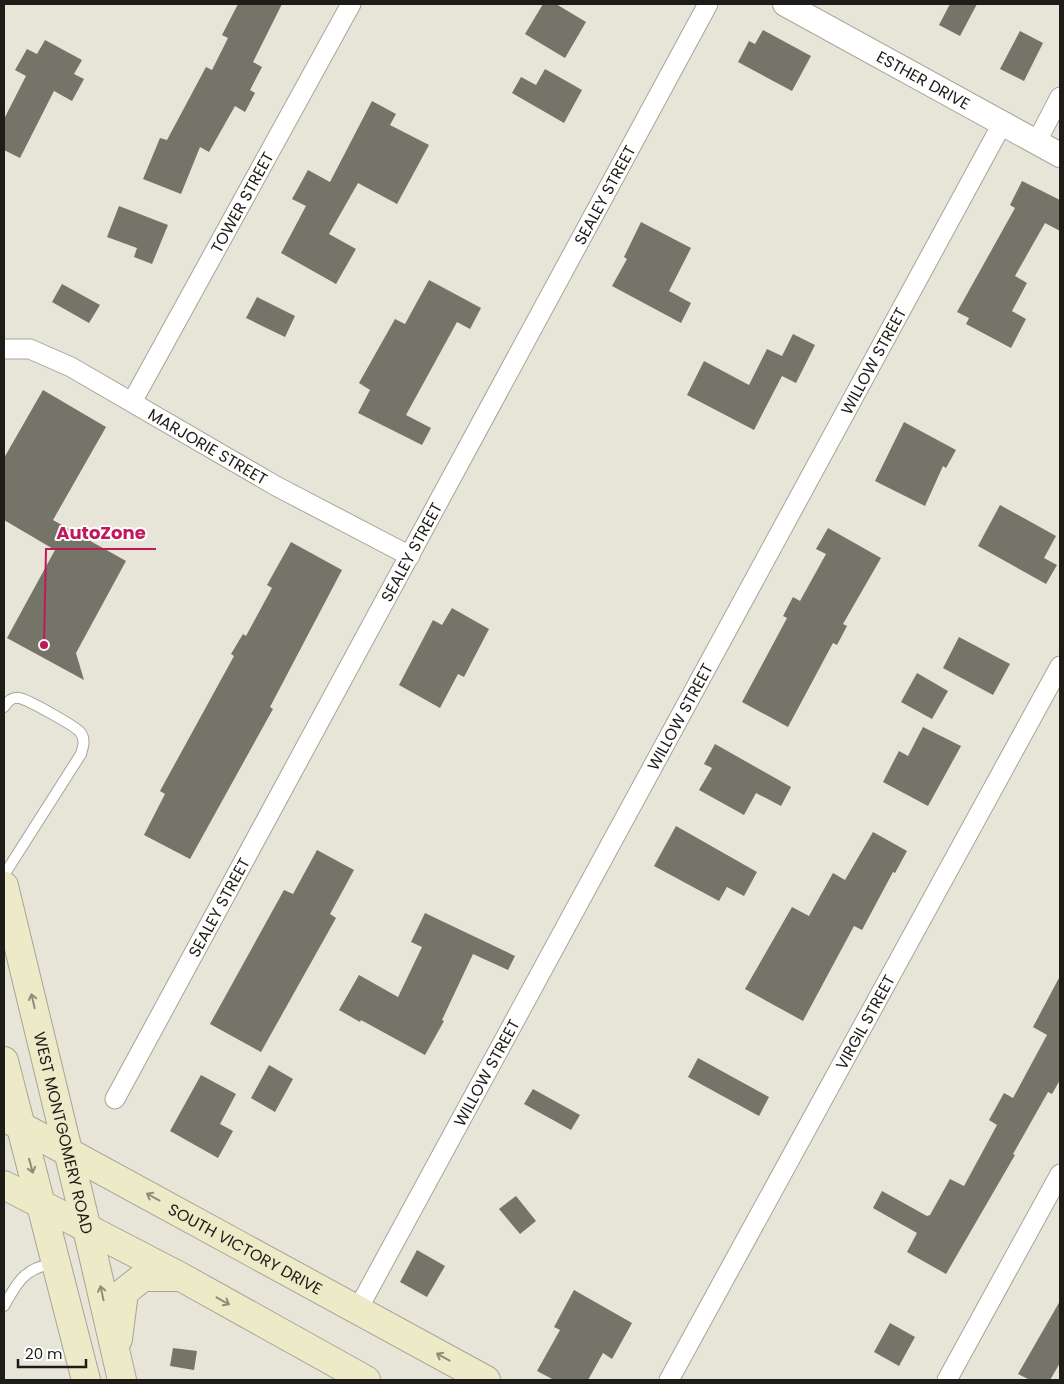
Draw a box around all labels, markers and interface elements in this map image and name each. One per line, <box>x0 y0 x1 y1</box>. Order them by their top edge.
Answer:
street label: ESTHER DRIVE <box>872 45 974 116</box>
street label: SEALEY STREET <box>569 141 641 249</box>
street label: TOWER STREET <box>205 148 280 257</box>
street label: WILLOW STREET <box>835 303 912 419</box>
street label: MARJORIE STREET <box>144 403 272 491</box>
street label: SEALEY STREET <box>375 498 448 606</box>
callout: AutoZone <box>46 516 156 549</box>
text: AutoZone <box>56 520 146 545</box>
street label: WILLOW STREET <box>642 659 719 775</box>
street label: SEALEY STREET <box>183 853 256 961</box>
street label: VIRGIL STREET <box>830 971 901 1074</box>
one-way arrow <box>28 994 37 1010</box>
street label: WILLOW STREET <box>448 1015 526 1131</box>
street label: WEST MONTGOMERY ROAD <box>28 1030 99 1236</box>
one-way arrow <box>27 1157 37 1173</box>
one-way arrow <box>145 1192 160 1202</box>
street label: SOUTH VICTORY DRIVE <box>164 1198 326 1301</box>
one-way arrow <box>97 1286 106 1302</box>
one-way arrow <box>216 1296 231 1306</box>
scale bar <box>18 1336 85 1368</box>
text: 20 m <box>25 1343 63 1364</box>
one-way arrow <box>437 1351 451 1361</box>

